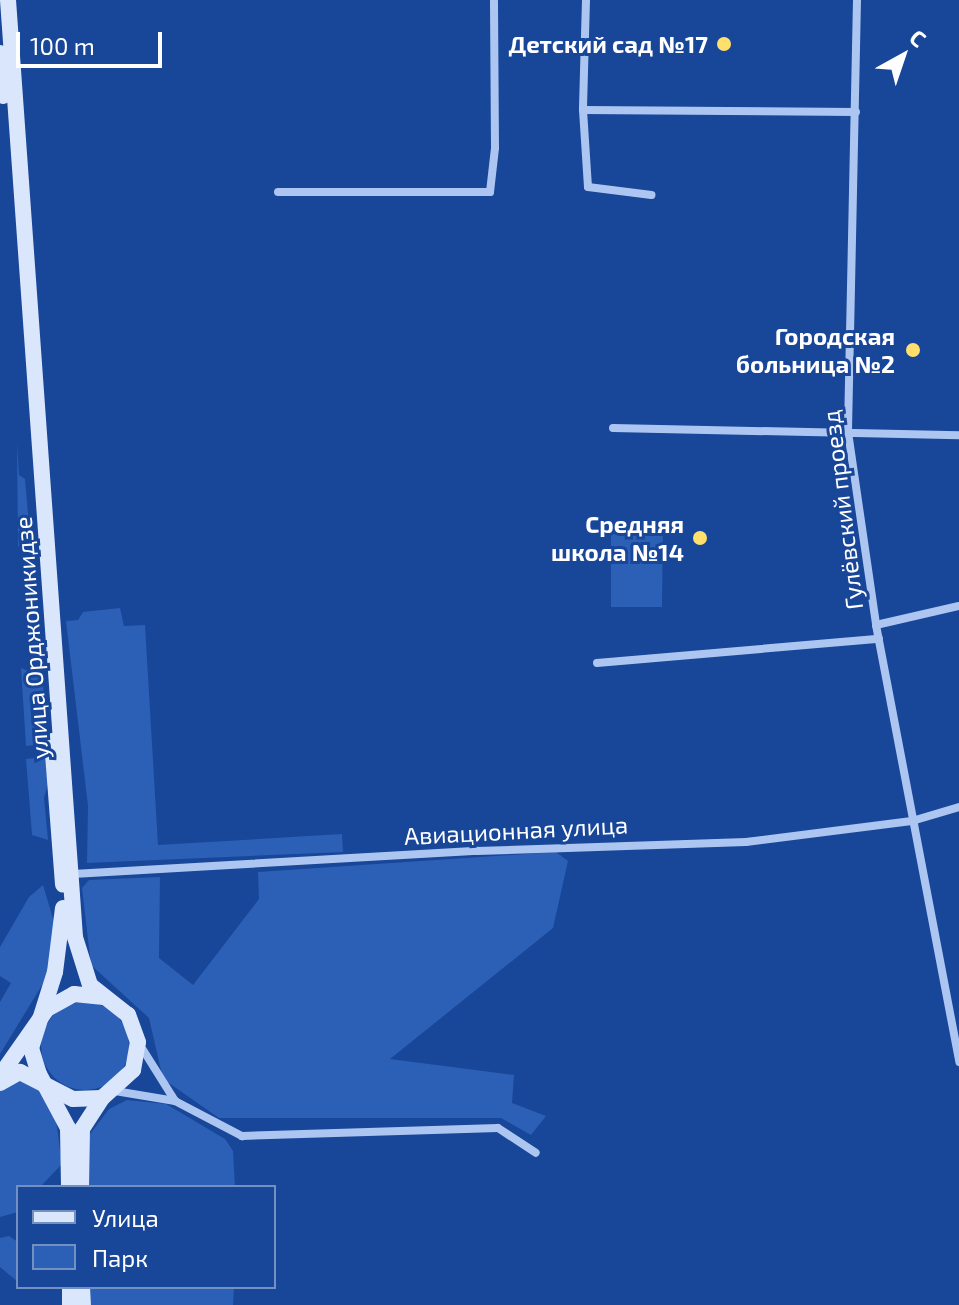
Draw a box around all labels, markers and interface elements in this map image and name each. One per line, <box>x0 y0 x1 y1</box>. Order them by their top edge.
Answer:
scale bar <box>20 16 166 66</box>
north arrow <box>863 16 943 96</box>
text: С <box>905 23 932 52</box>
place label: Детский сад №17 <box>509 30 708 58</box>
text: 100 m <box>30 31 95 60</box>
marker: Детский сад №17 <box>715 35 733 53</box>
place label: Городская больница №2 <box>736 322 895 378</box>
marker: Городская больница №2 <box>902 339 924 361</box>
street label: Гулёвский проезд <box>815 409 869 611</box>
place label: Средняя школа №14 <box>551 510 684 566</box>
street label: улица Орджоникидзе <box>8 516 54 760</box>
marker: Средняя школа №14 <box>691 529 709 547</box>
street label: Авиационная улица <box>403 810 629 850</box>
legend <box>16 1185 276 1289</box>
text: Улица <box>92 1203 159 1232</box>
text: Парк <box>92 1243 148 1272</box>

